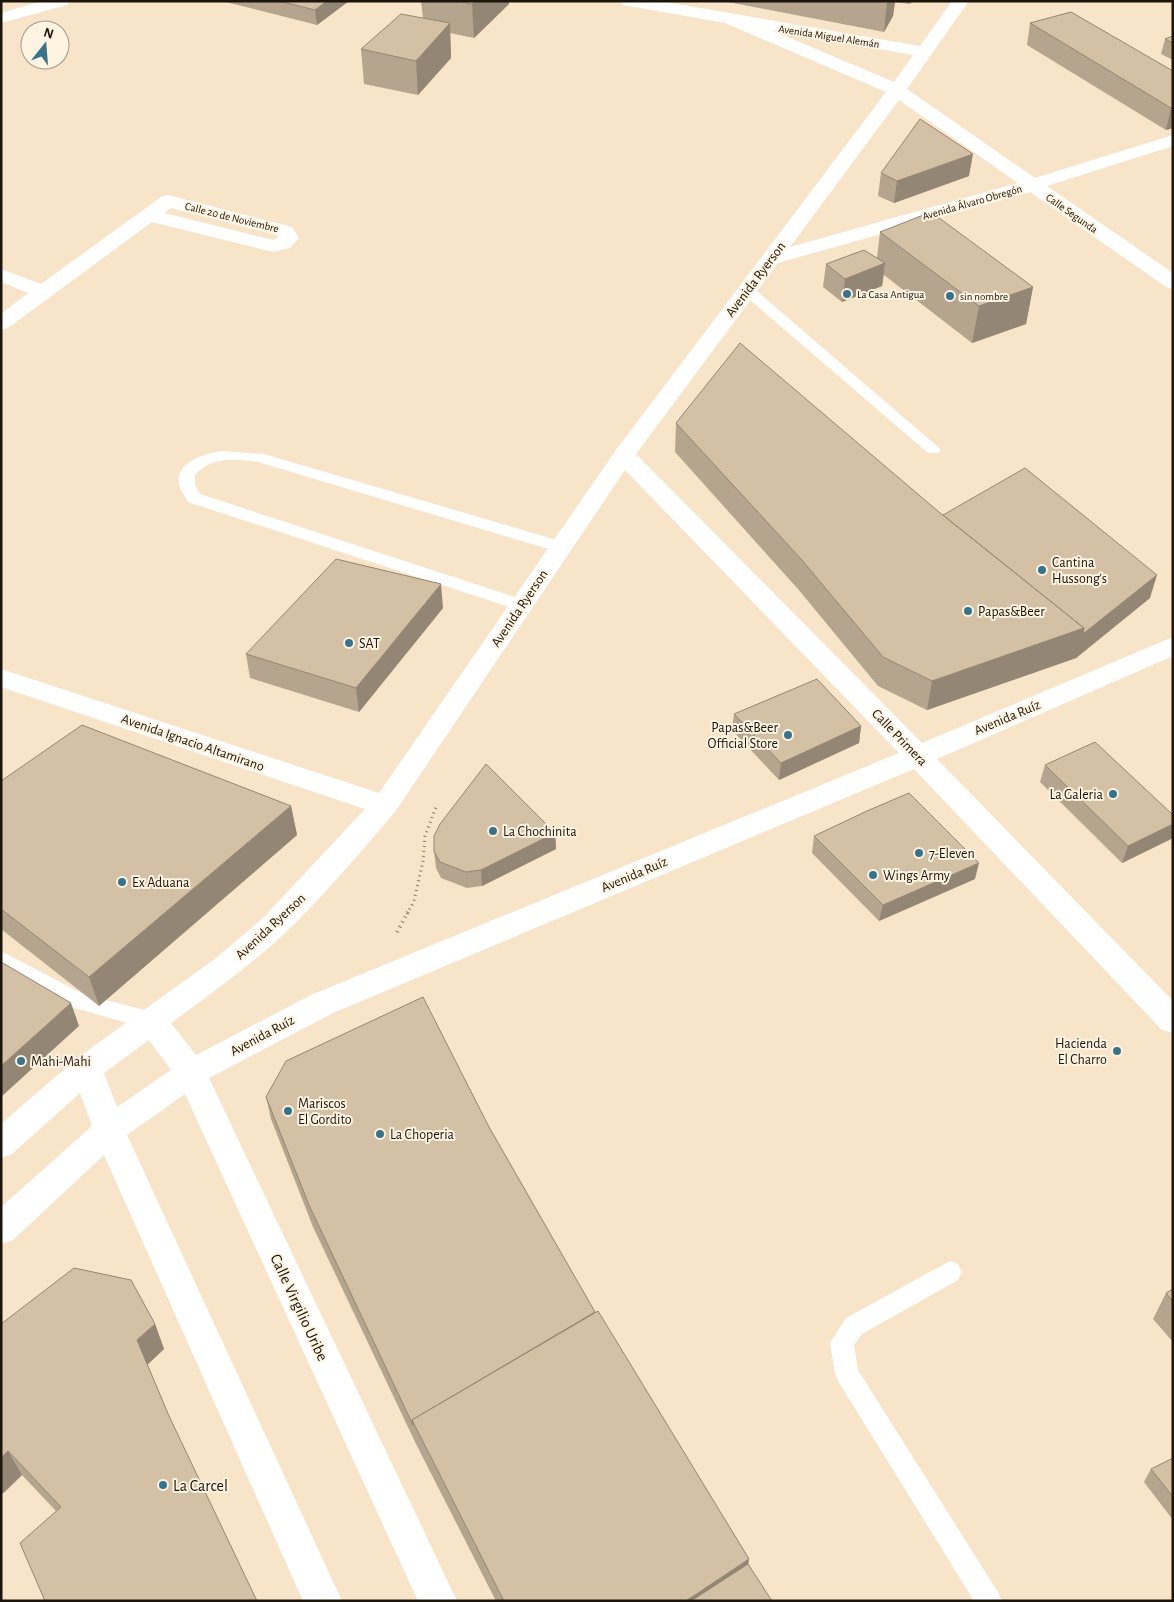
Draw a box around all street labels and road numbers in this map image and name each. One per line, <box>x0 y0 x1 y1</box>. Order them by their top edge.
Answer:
street label: Avenida Miguel Alemán <box>778 23 880 50</box>
street label: Avenida Álvaro Obregón <box>921 182 1023 222</box>
street label: Calle Segunda <box>1044 192 1100 235</box>
street label: Calle 20 de Noviembre <box>184 201 280 234</box>
street label: Avenida Ryerson <box>723 239 788 320</box>
street label: Avenida Ryerson <box>489 567 551 650</box>
street label: Avenida Ruíz <box>972 698 1043 738</box>
street label: Calle Primera <box>869 707 930 769</box>
street label: Avenida Ignacio Altamirano <box>119 712 266 774</box>
street label: Avenida Ruíz <box>599 855 670 895</box>
street label: Avenida Ryerson <box>233 891 308 963</box>
street label: Avenida Ruíz <box>228 1013 297 1059</box>
street label: Calle Virgilio Uribe <box>267 1251 331 1363</box>

